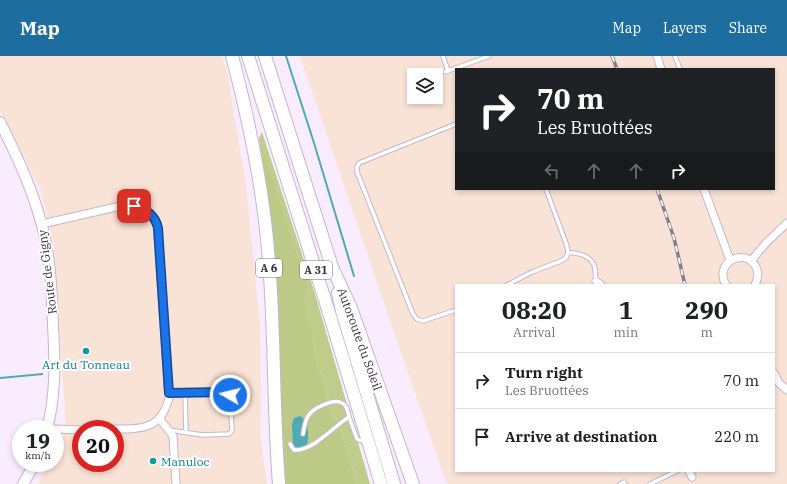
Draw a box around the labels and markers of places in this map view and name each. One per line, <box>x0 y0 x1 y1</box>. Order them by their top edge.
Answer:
pin <box>117 189 151 223</box>
marker: Art du Tonneau <box>81 346 91 356</box>
place label: Art du Tonneau <box>42 357 131 372</box>
place label: Manuloc <box>161 454 210 469</box>
marker: Manuloc <box>148 456 158 466</box>

